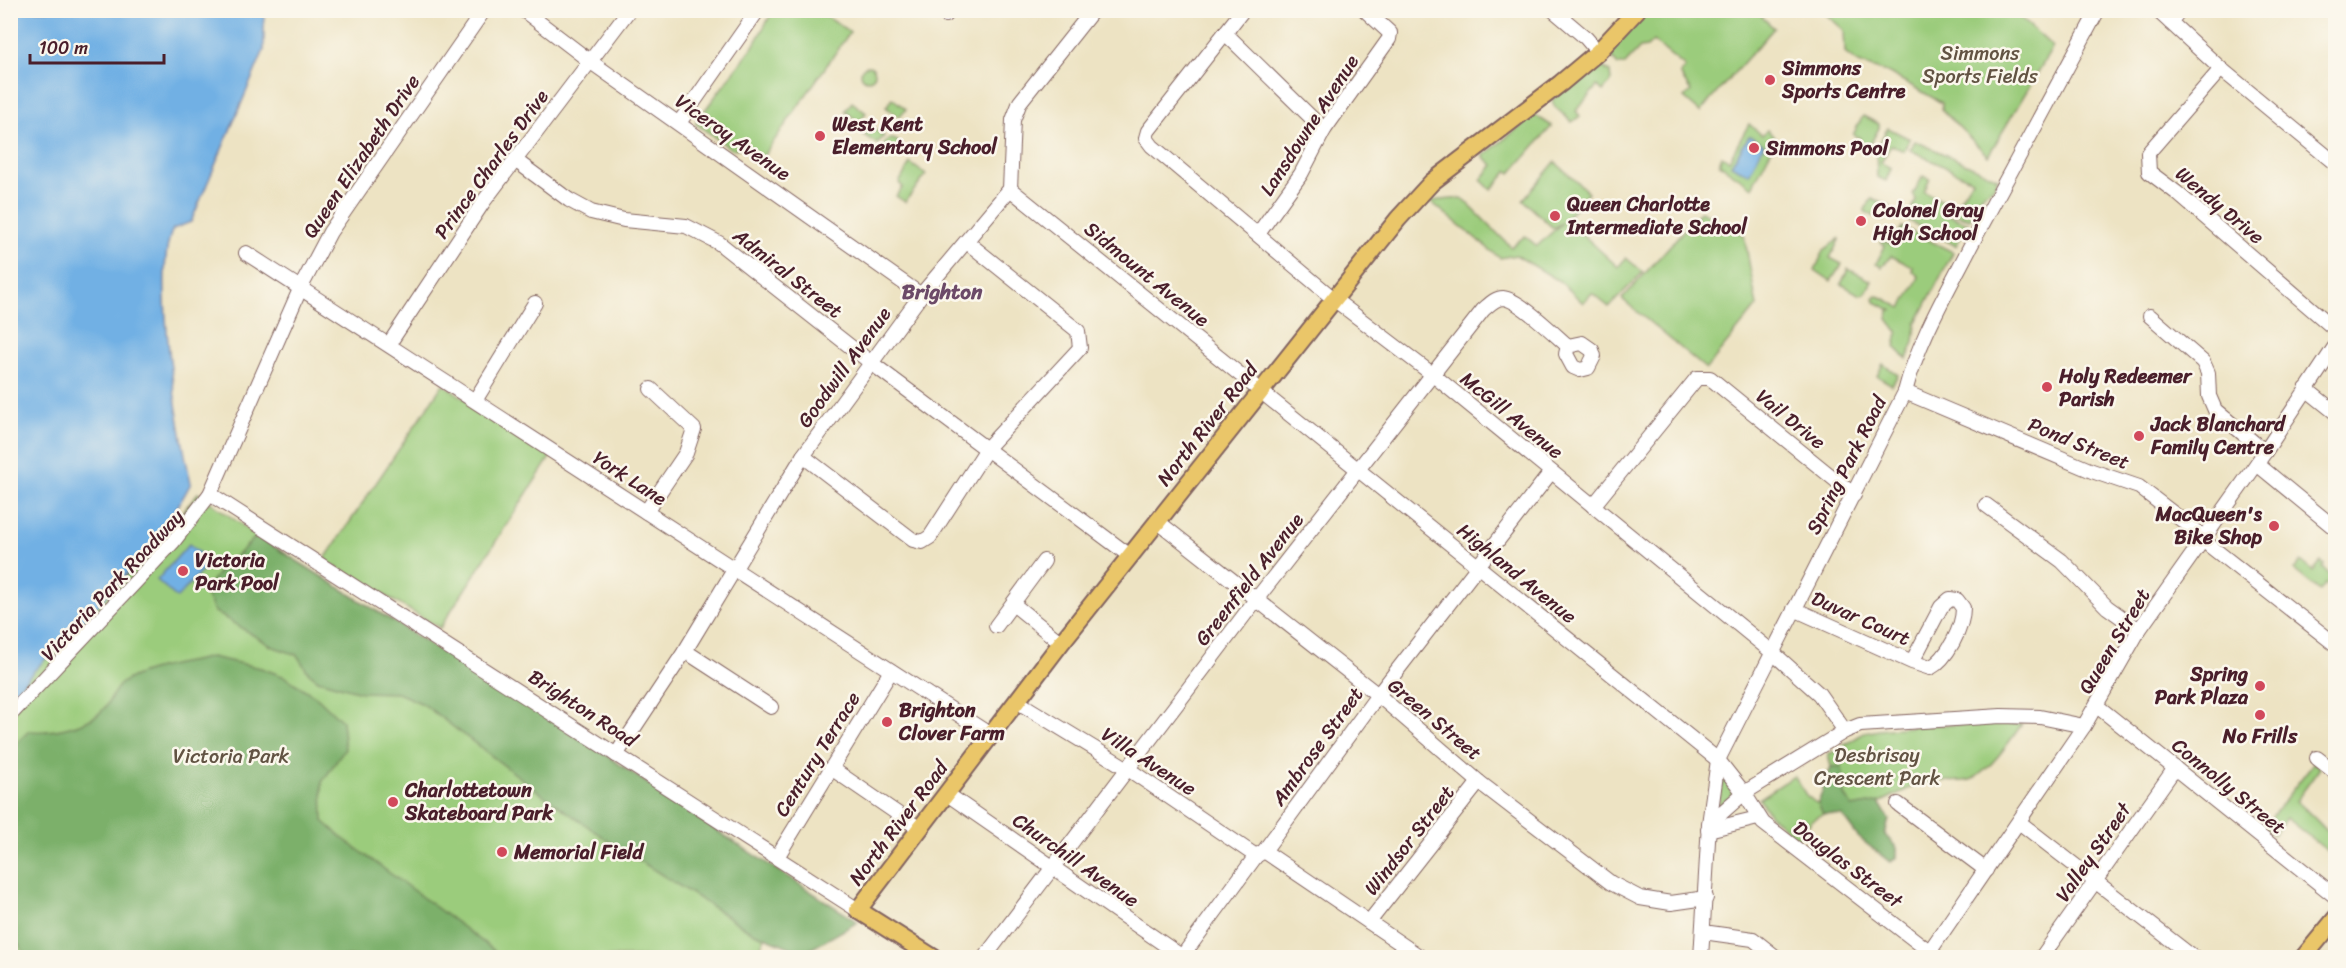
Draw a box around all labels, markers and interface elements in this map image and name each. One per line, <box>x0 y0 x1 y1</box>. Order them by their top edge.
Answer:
scale bar <box>30 27 164 65</box>
text: 100 m <box>39 32 88 64</box>
park label: Simmons Sports Fields <box>1922 36 2039 94</box>
street label: Lansdowne Avenue <box>1250 47 1369 203</box>
place label: Simmons Sports Centre <box>1781 51 1906 109</box>
street label: Queen Elizabeth Drive <box>293 67 430 246</box>
marker: Simmons Sports Centre <box>1763 73 1777 87</box>
street label: Prince Charles Drive <box>425 82 558 247</box>
street label: Viceroy Avenue <box>667 84 798 191</box>
place label: West Kent Elementary School <box>832 107 998 165</box>
marker: West Kent Elementary School <box>813 129 827 143</box>
place label: Simmons Pool <box>1765 131 1889 166</box>
marker: Simmons Pool <box>1747 141 1761 155</box>
street label: Wendy Drive <box>2167 157 2272 253</box>
place label: Queen Charlotte Intermediate School <box>1566 187 1748 245</box>
place label: Colonel Gray High School <box>1872 193 1985 251</box>
marker: Queen Charlotte Intermediate School <box>1548 209 1562 223</box>
street label: Sidmount Avenue <box>1076 212 1218 337</box>
marker: Colonel Gray High School <box>1854 214 1868 228</box>
street label: Admiral Street <box>724 218 851 328</box>
district label: Brighton <box>902 273 983 311</box>
street label: Goodwill Avenue <box>788 299 901 436</box>
street label: North River Road <box>1148 354 1268 494</box>
place label: Holy Redeemer Parish <box>2058 359 2193 417</box>
street label: McGill Avenue <box>1452 362 1571 468</box>
street label: Vail Drive <box>1748 380 1834 459</box>
marker: Holy Redeemer Parish <box>2040 380 2054 394</box>
street label: Spring Park Road <box>1796 388 1897 541</box>
street label: Pond Street <box>2023 407 2135 480</box>
place label: Jack Blanchard Family Centre <box>2150 407 2286 465</box>
marker: Jack Blanchard Family Centre <box>2132 429 2146 443</box>
street label: York Lane <box>585 441 674 516</box>
place label: MacQueen's Bike Shop <box>2155 497 2263 555</box>
street label: Victoria Park Roadway <box>32 500 193 670</box>
street label: Greenfield Avenue <box>1186 505 1313 654</box>
street label: Highland Avenue <box>1449 514 1585 633</box>
marker: MacQueen's Bike Shop <box>2267 519 2281 533</box>
place label: Victoria Park Pool <box>195 543 280 601</box>
marker: Victoria Park Pool <box>176 564 190 578</box>
street label: Duvar Court <box>1806 581 1916 656</box>
street label: Queen Street <box>2069 581 2160 701</box>
place label: Spring Park Plaza <box>2155 657 2249 715</box>
street label: Brighton Road <box>521 660 646 758</box>
street label: Green Street <box>1380 669 1490 770</box>
street label: Ambrose Street <box>1261 679 1373 814</box>
marker: Spring Park Plaza <box>2253 679 2267 693</box>
street label: Century Terrace <box>765 685 870 824</box>
place label: Brighton Clover Farm <box>898 693 1005 751</box>
marker: No Frills <box>2253 708 2267 722</box>
marker: Brighton Clover Farm <box>880 715 894 729</box>
street label: Villa Avenue <box>1094 717 1204 805</box>
place label: No Frills <box>2222 719 2298 754</box>
street label: Connolly Street <box>2163 729 2294 844</box>
park label: Desbrisay Crescent Park <box>1814 738 1940 796</box>
park label: Victoria Park <box>173 739 289 774</box>
street label: North River Road <box>839 752 958 893</box>
place label: Charlottetown Skateboard Park <box>404 773 554 831</box>
street label: Windsor Street <box>1355 777 1464 903</box>
street label: Valley Street <box>2046 794 2141 909</box>
marker: Charlottetown Skateboard Park <box>386 795 400 809</box>
street label: Churchill Avenue <box>1005 804 1146 917</box>
street label: Douglas Street <box>1785 811 1911 918</box>
place label: Memorial Field <box>513 835 645 870</box>
marker: Memorial Field <box>495 845 509 859</box>

